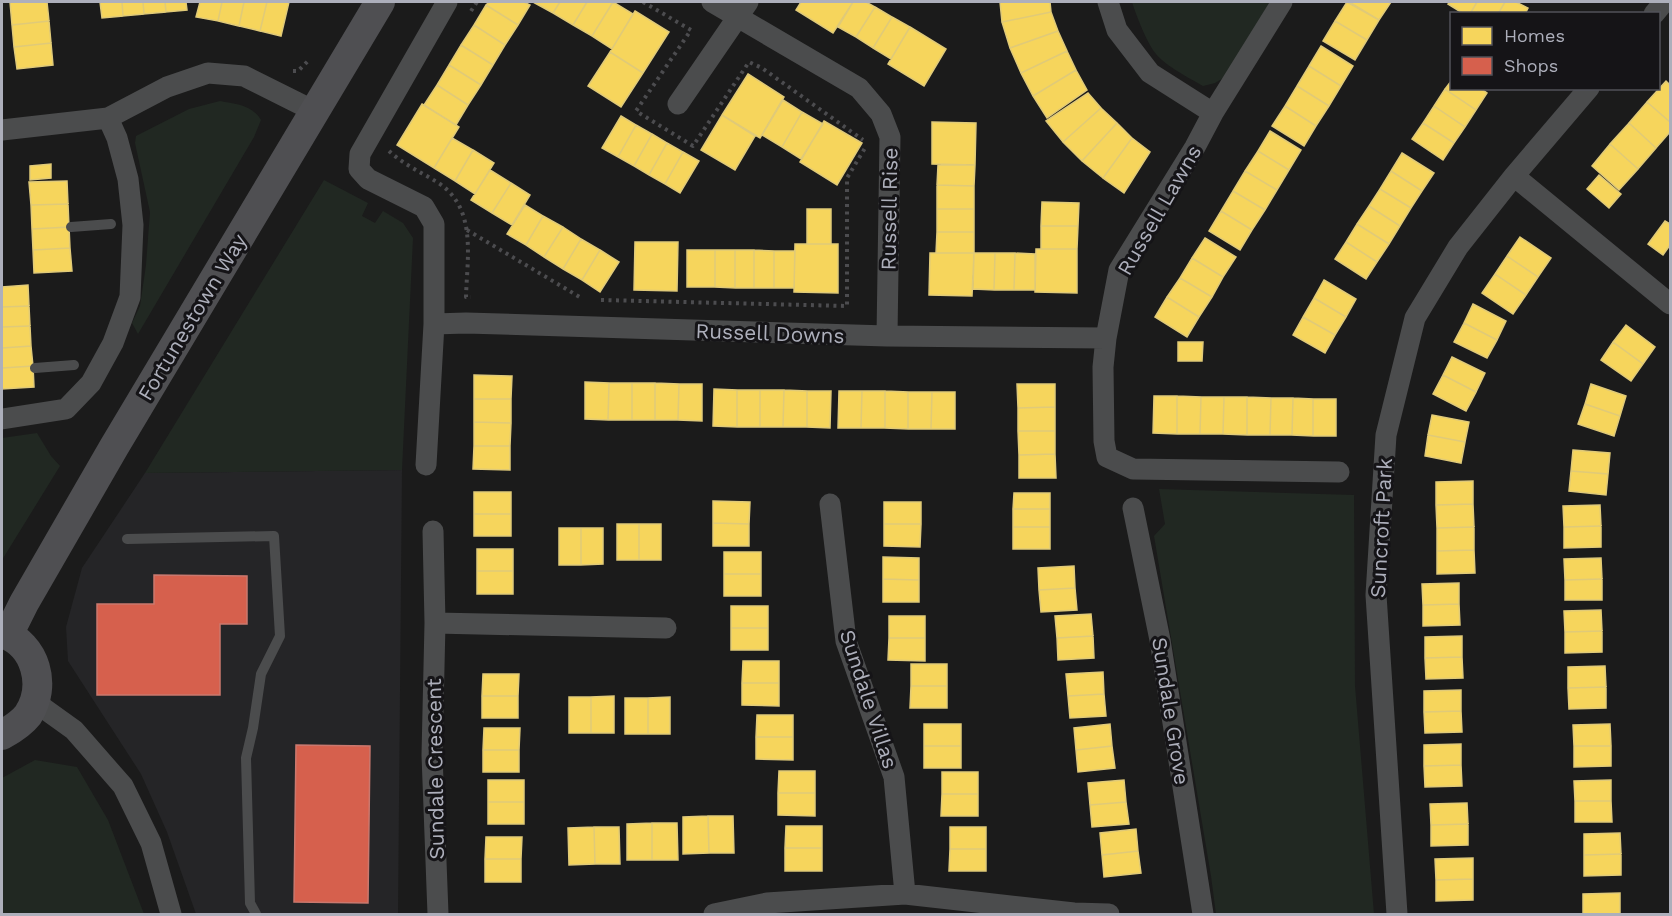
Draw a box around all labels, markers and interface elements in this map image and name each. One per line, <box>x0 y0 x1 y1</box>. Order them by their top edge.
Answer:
legend <box>1450 12 1660 90</box>
text: Homes <box>1504 25 1565 46</box>
text: Shops <box>1504 55 1558 76</box>
street label: Russell Lawns <box>1112 141 1206 279</box>
street label: Russell Rise <box>875 147 903 271</box>
street label: Fortunestown Way <box>132 229 252 405</box>
street label: Russell Downs <box>695 318 845 348</box>
street label: Suncroft Park <box>1365 457 1397 599</box>
street label: Sundale Villas <box>835 626 903 772</box>
street label: Sundale Grove <box>1147 635 1195 787</box>
street label: Sundale Crescent <box>421 678 449 860</box>

